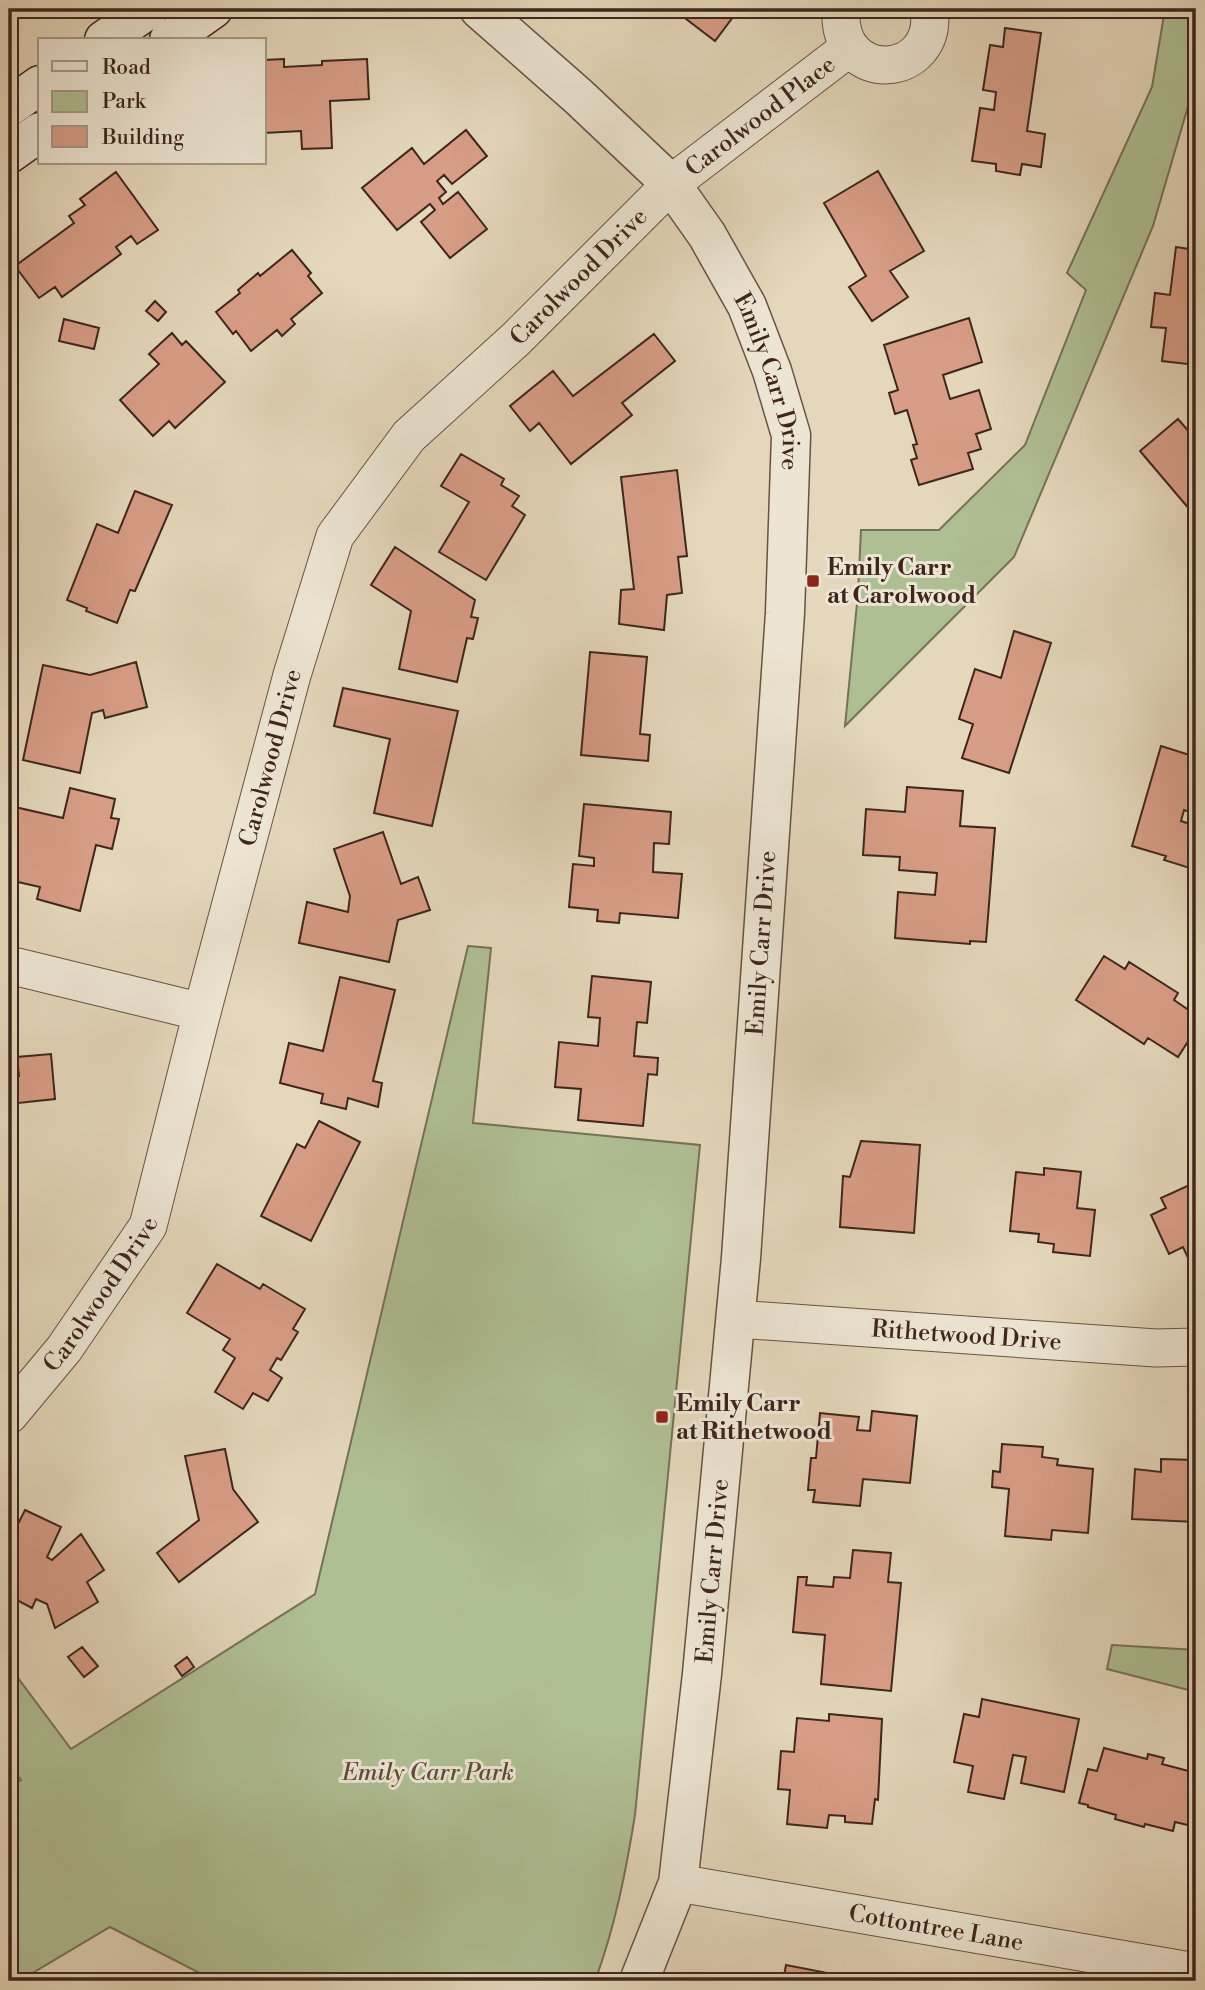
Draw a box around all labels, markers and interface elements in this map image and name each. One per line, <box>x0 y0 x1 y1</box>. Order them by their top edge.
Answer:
legend <box>38 38 266 164</box>
street label: Carolwood Place <box>680 50 842 184</box>
text: Road <box>102 55 151 81</box>
text: Park <box>102 89 147 115</box>
text: Building <box>101 125 184 151</box>
street label: Carolwood Drive <box>504 202 654 352</box>
street label: Emily Carr Drive <box>726 287 806 471</box>
place label: Emily Carr at Carolwood <box>827 553 976 611</box>
marker: Emily Carr at Carolwood <box>805 573 821 589</box>
street label: Carolwood Drive <box>233 666 309 850</box>
street label: Emily Carr Drive <box>741 850 783 1037</box>
street label: Carolwood Drive <box>37 1214 166 1379</box>
street label: Rithetwood Drive <box>870 1314 1063 1357</box>
place label: Emily Carr at Rithetwood <box>676 1389 832 1447</box>
marker: Emily Carr at Rithetwood <box>654 1409 670 1425</box>
street label: Emily Carr Drive <box>690 1478 736 1665</box>
park label: Emily Carr Park <box>341 1758 514 1788</box>
street label: Cottontree Lane <box>846 1899 1026 1958</box>

